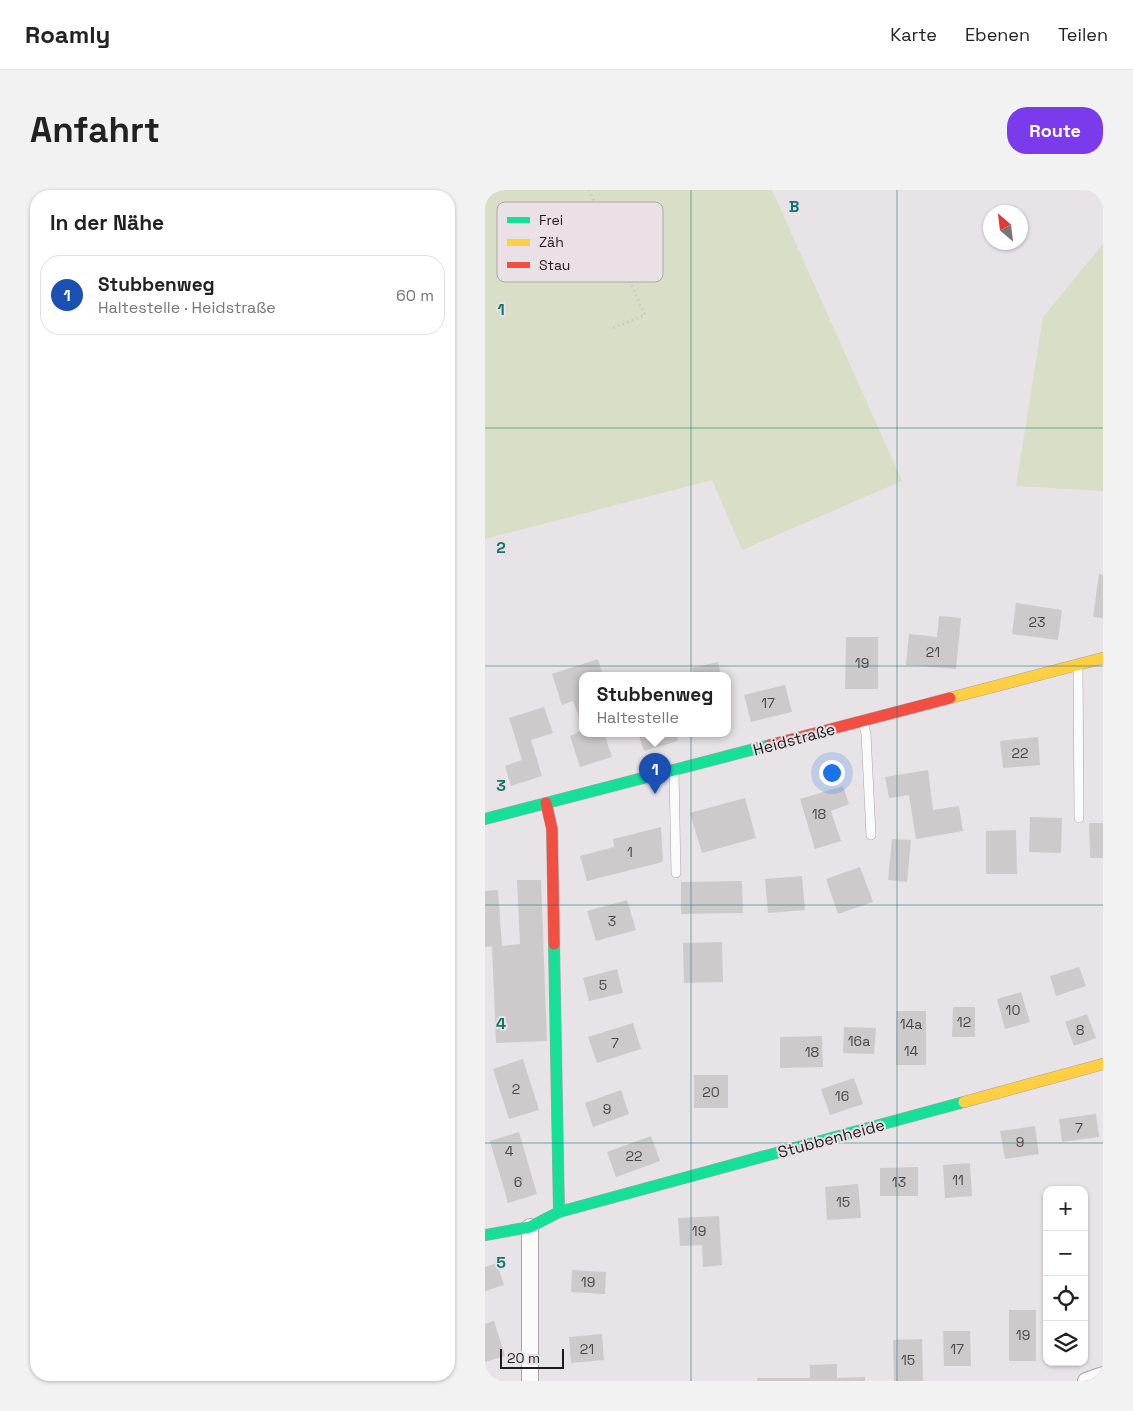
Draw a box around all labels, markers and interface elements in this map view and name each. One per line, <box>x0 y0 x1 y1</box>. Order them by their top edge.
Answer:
text: Roamly <box>25 19 110 50</box>
text: Karte <box>890 23 937 46</box>
text: Ebenen <box>965 23 1030 46</box>
text: Teilen <box>1058 23 1108 46</box>
button: Route <box>1007 107 1103 154</box>
text: Anfahrt <box>30 108 160 152</box>
text: B <box>789 196 799 217</box>
legend <box>497 202 663 282</box>
north arrow <box>983 205 1028 250</box>
text: In der Nähe <box>50 209 164 236</box>
text: Frei <box>539 211 563 229</box>
text: Zäh <box>539 233 564 251</box>
text: Stau <box>539 256 570 274</box>
text: Stubbenweg <box>98 272 215 297</box>
text: 1 <box>63 285 71 306</box>
text: 60 m <box>396 285 434 306</box>
text: Haltestelle · Heidstraße <box>98 297 276 318</box>
text: 1 <box>497 299 505 320</box>
text: 2 <box>496 537 506 558</box>
house number: 23 <box>1029 613 1045 631</box>
house number: 21 <box>926 643 940 661</box>
house number: 19 <box>855 654 869 672</box>
popup <box>579 672 731 737</box>
text: Stubbenweg <box>597 682 713 707</box>
house number: 17 <box>761 694 775 712</box>
text: Haltestelle <box>597 707 679 728</box>
street label: Heidstraße <box>751 718 838 761</box>
house number: 22 <box>1012 744 1028 762</box>
pin: 1 <box>639 753 671 794</box>
your location <box>819 760 845 786</box>
text: 3 <box>496 775 506 796</box>
house number: 18 <box>812 805 827 823</box>
house number: 1 <box>627 843 633 861</box>
house number: 3 <box>608 912 616 930</box>
house number: 5 <box>599 976 607 994</box>
house number: 10 <box>1006 1001 1020 1019</box>
text: 4 <box>496 1013 506 1034</box>
house number: 12 <box>957 1013 971 1031</box>
house number: 14a <box>900 1015 922 1033</box>
house number: 8 <box>1076 1021 1085 1039</box>
house number: 16a <box>848 1032 870 1050</box>
house number: 7 <box>611 1034 619 1052</box>
house number: 14 <box>904 1042 919 1060</box>
house number: 18 <box>805 1043 820 1061</box>
house number: 2 <box>512 1080 520 1098</box>
house number: 20 <box>702 1083 720 1101</box>
house number: 16 <box>835 1087 849 1105</box>
house number: 9 <box>603 1100 611 1118</box>
street label: Stubbenheide <box>775 1114 887 1163</box>
house number: 7 <box>1075 1119 1083 1137</box>
house number: 9 <box>1016 1133 1024 1151</box>
house number: 4 <box>505 1142 514 1160</box>
house number: 22 <box>626 1147 642 1165</box>
house number: 11 <box>952 1171 964 1189</box>
house number: 6 <box>514 1173 522 1191</box>
house number: 13 <box>892 1173 906 1191</box>
map controls <box>1043 1186 1088 1366</box>
button: + <box>1043 1186 1088 1231</box>
house number: 15 <box>836 1193 850 1211</box>
house number: 19 <box>692 1222 706 1240</box>
button: − <box>1043 1231 1088 1276</box>
text: 5 <box>496 1252 506 1273</box>
house number: 19 <box>581 1273 595 1291</box>
button: locate <box>1043 1276 1088 1321</box>
button: layers <box>1043 1321 1088 1366</box>
house number: 19 <box>1016 1326 1030 1344</box>
house number: 21 <box>580 1340 594 1358</box>
house number: 17 <box>950 1340 964 1358</box>
scale bar <box>500 1346 564 1369</box>
text: 20 m <box>507 1349 540 1367</box>
house number: 15 <box>901 1351 915 1369</box>

